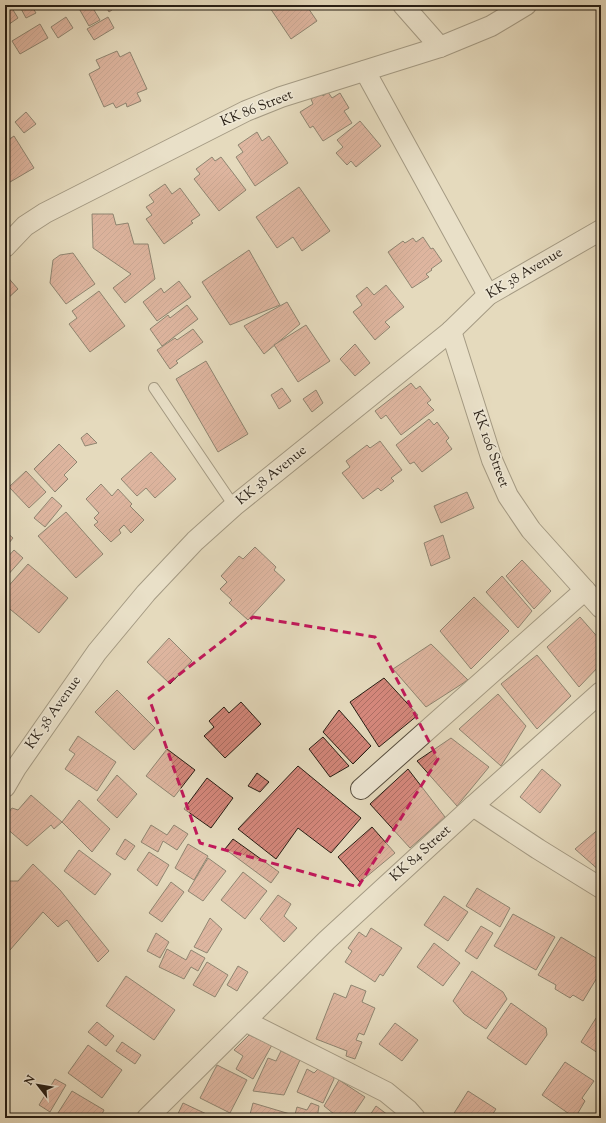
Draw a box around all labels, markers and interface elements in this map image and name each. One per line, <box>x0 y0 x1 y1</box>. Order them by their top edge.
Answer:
street label: KK 86 Street <box>218 85 296 133</box>
street label: KK 38 Avenue <box>483 243 567 305</box>
street label: KK 106 Street <box>467 407 513 491</box>
street label: KK 38 Avenue <box>232 441 312 511</box>
street label: KK 38 Avenue <box>21 672 87 754</box>
street label: KK 84 Street <box>386 821 456 887</box>
north arrow <box>18 1065 58 1105</box>
text: N <box>21 1072 40 1089</box>

